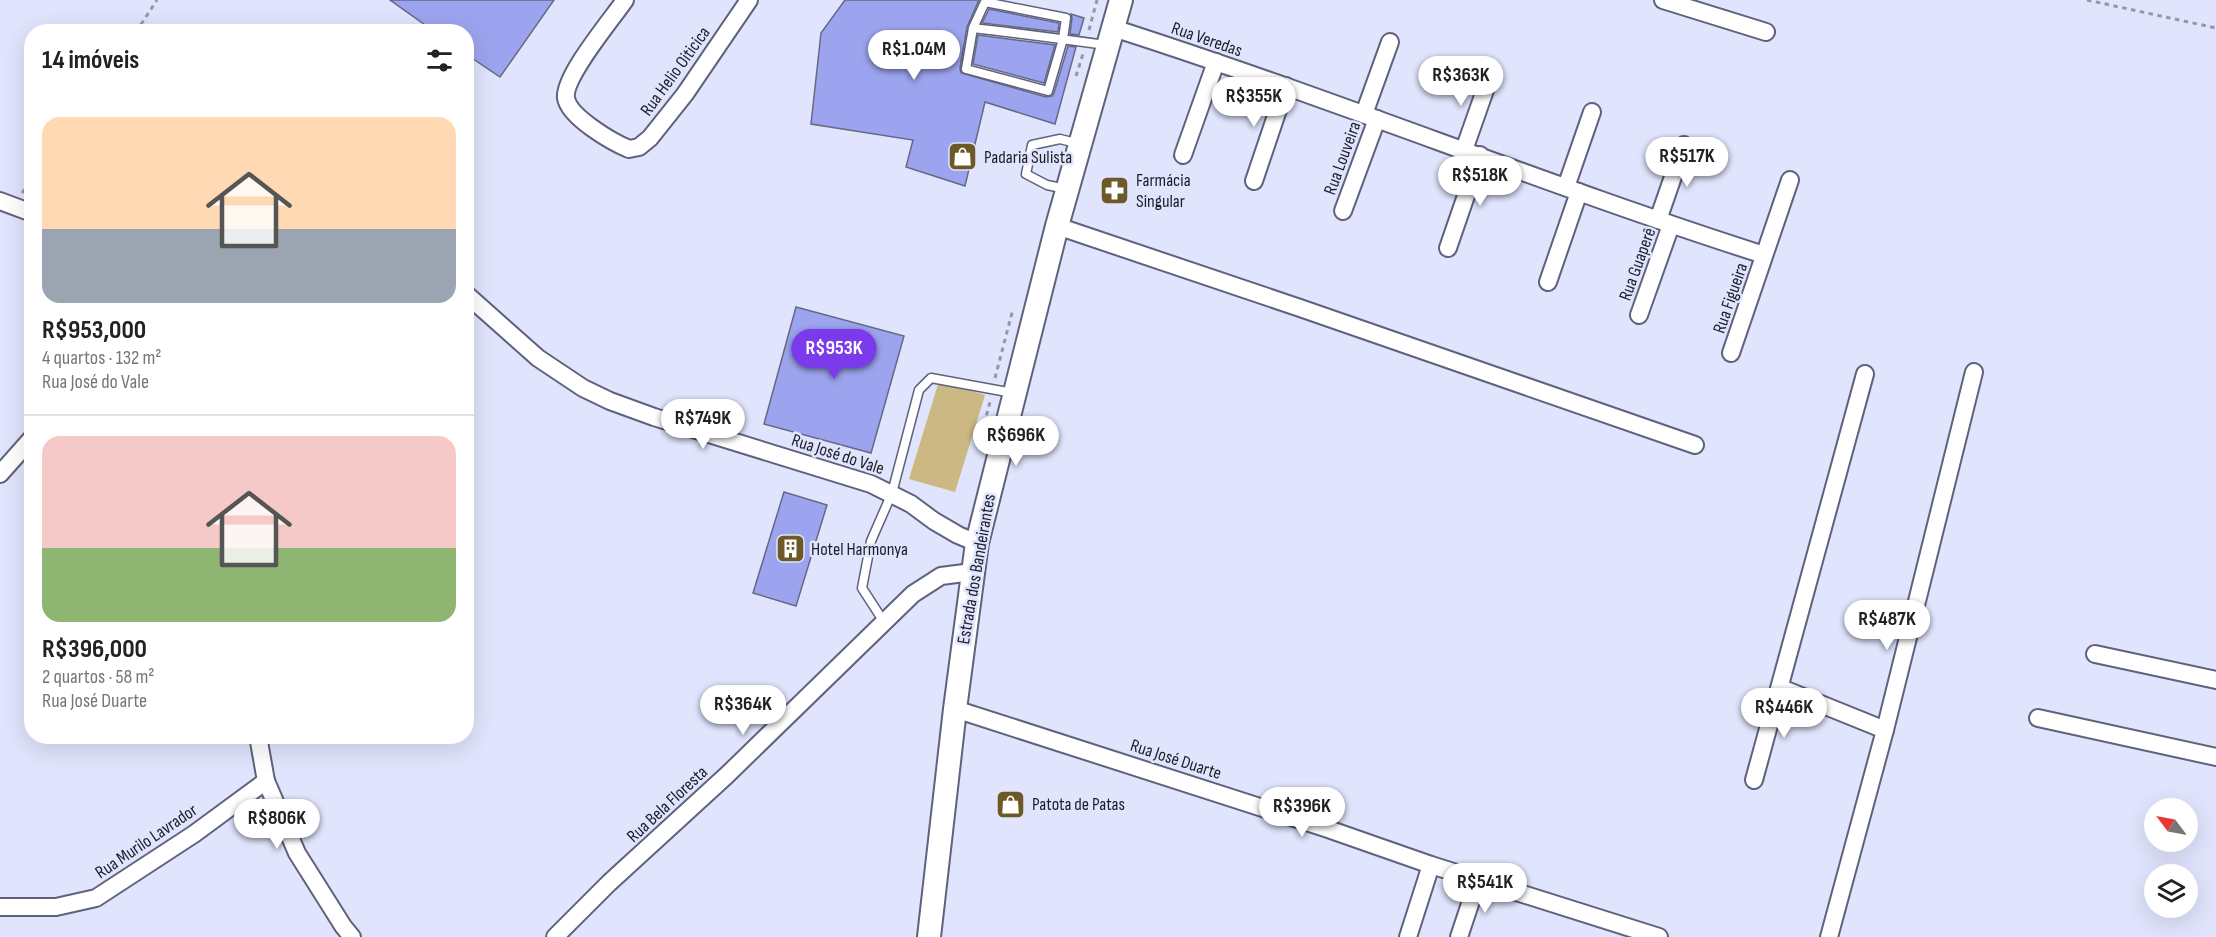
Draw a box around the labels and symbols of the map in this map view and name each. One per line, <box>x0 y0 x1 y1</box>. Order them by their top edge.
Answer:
street label: Rua Veredas <box>1169 18 1245 61</box>
street label: Rua Helio Oiticica <box>636 23 715 120</box>
pin: R$1.04M <box>859 30 969 81</box>
pin: R$363K <box>1412 56 1510 107</box>
pin: R$355K <box>1205 77 1303 128</box>
street label: Rua Louveira <box>1320 119 1365 198</box>
pin: R$517K <box>1638 137 1736 188</box>
shop icon: Padaria Sulista <box>947 141 979 173</box>
place label: Padaria Sulista <box>984 147 1072 168</box>
pin: R$518K <box>1431 156 1529 207</box>
place label: Farmácia Singular <box>1136 170 1191 212</box>
pharmacy icon: Farmácia Singular <box>1099 174 1131 206</box>
street label: Rua Guaperê <box>1615 225 1660 303</box>
street label: Rua Figueira <box>1709 260 1752 336</box>
pin: R$953K <box>785 329 883 380</box>
pin: R$749K <box>654 399 752 450</box>
pin: R$696K <box>967 416 1065 467</box>
street label: Rua José do Vale <box>789 430 887 479</box>
street label: Estrada dos Bandeirantes <box>953 492 1000 646</box>
building icon: Hotel Harmonya <box>774 533 806 565</box>
place label: Hotel Harmonya <box>811 539 908 560</box>
pin: R$487K <box>1838 600 1936 651</box>
pin: R$364K <box>694 685 792 736</box>
pin: R$446K <box>1735 688 1833 739</box>
street label: Rua José Duarte <box>1128 735 1224 784</box>
street label: Rua Bela Floresta <box>623 762 712 847</box>
pin: R$396K <box>1253 787 1351 838</box>
shop icon: Patota de Patas <box>995 788 1027 820</box>
place label: Patota de Patas <box>1032 794 1125 815</box>
north arrow <box>2144 798 2198 852</box>
pin: R$806K <box>228 799 326 850</box>
street label: Rua Murilo Lavrador <box>91 800 201 883</box>
pin: R$541K <box>1436 863 1534 914</box>

